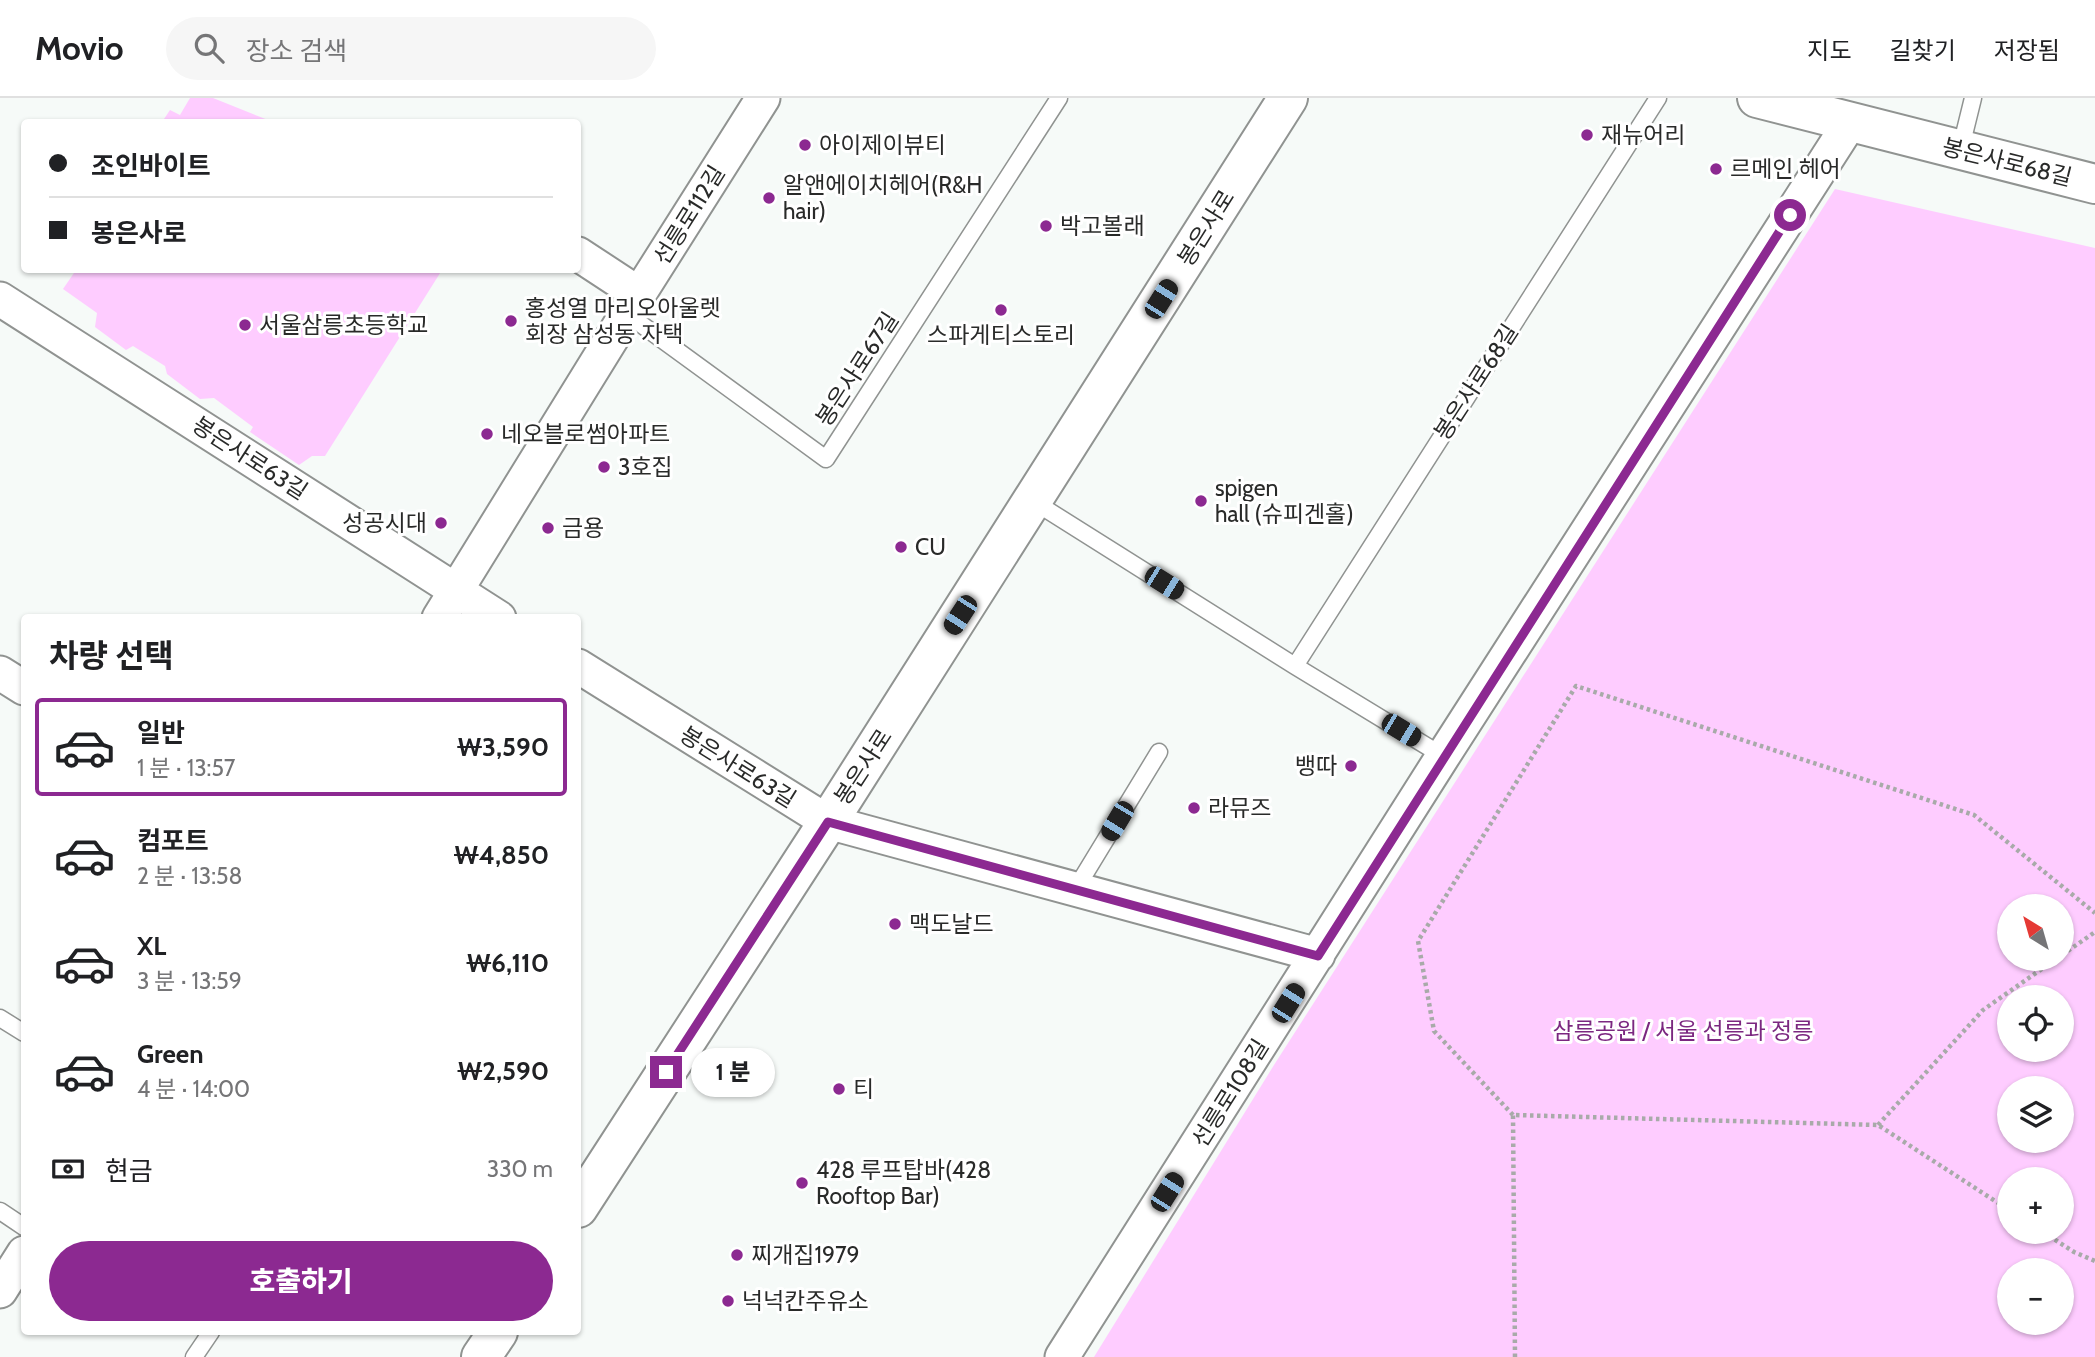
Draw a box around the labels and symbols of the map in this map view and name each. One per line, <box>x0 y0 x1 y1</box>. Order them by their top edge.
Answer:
place label: 재뉴어리 <box>1601 121 1686 149</box>
marker: 재뉴어리 <box>1579 127 1595 143</box>
place label: 아이제이뷰티 <box>819 131 946 159</box>
street label: 봉은사로68길 <box>1939 132 2075 192</box>
marker: 아이제이뷰티 <box>797 137 813 153</box>
place label: 르메인 헤어 <box>1730 155 1841 183</box>
street label: 선릉로112길 <box>648 160 730 270</box>
marker: 르메인 헤어 <box>1708 161 1724 177</box>
place label: 알앤에이치헤어(R&H hair) <box>783 171 982 225</box>
street label: 봉은사로 <box>1172 185 1240 271</box>
marker: 알앤에이치헤어(R&H hair) <box>761 190 777 206</box>
route start <box>1774 199 1806 231</box>
place label: 박고볼래 <box>1060 212 1145 240</box>
marker: 박고볼래 <box>1038 218 1054 234</box>
car <box>1141 276 1182 322</box>
place label: 홍성열 마리오아울렛 회장 삼성동 자택 <box>525 294 721 348</box>
marker: 스파게티스토리 <box>993 302 1009 318</box>
street label: 봉은사로67길 <box>810 307 904 431</box>
place label: 서울삼릉초등학교 <box>259 311 428 339</box>
marker: 홍성열 마리오아울렛 회장 삼성동 자택 <box>503 313 519 329</box>
marker: 서울삼릉초등학교 <box>237 317 253 333</box>
street label: 봉은사로68길 <box>1428 319 1524 445</box>
place label: 스파게티스토리 <box>927 321 1075 349</box>
street label: 봉은사로63길 <box>187 410 313 506</box>
place label: 네오블로썸아파트 <box>501 420 670 448</box>
marker: 네오블로썸아파트 <box>479 426 495 442</box>
place label: 3호집 <box>618 453 673 481</box>
marker: 3호집 <box>596 459 612 475</box>
place label: spigen hall (슈피겐홀) <box>1215 474 1354 528</box>
marker: spigen hall (슈피겐홀) <box>1193 493 1209 509</box>
place label: 성공시대 <box>342 509 427 537</box>
place label: 금용 <box>562 514 604 542</box>
marker: 성공시대 <box>433 515 449 531</box>
marker: 금용 <box>540 520 556 536</box>
place label: CU <box>915 533 946 561</box>
marker: CU <box>893 539 909 555</box>
car <box>1141 563 1188 603</box>
car <box>940 592 981 638</box>
car <box>1378 710 1425 750</box>
street label: 봉은사로63길 <box>675 720 801 814</box>
street label: 봉은사로 <box>828 724 898 810</box>
place label: 뱅따 <box>1295 752 1337 780</box>
marker: 뱅따 <box>1343 758 1359 774</box>
place label: 라뮤즈 <box>1208 794 1271 822</box>
car <box>1098 798 1137 844</box>
marker: 라뮤즈 <box>1186 800 1202 816</box>
north arrow <box>1997 894 2074 971</box>
place label: 맥도날드 <box>909 910 994 938</box>
marker: 맥도날드 <box>887 916 903 932</box>
car <box>1268 980 1309 1026</box>
park label: 삼릉공원 / 서울 선릉과 정릉 <box>1553 1017 1813 1045</box>
street label: 선릉로108길 <box>1186 1034 1274 1152</box>
callout: 1 분 <box>690 1048 774 1096</box>
route end <box>650 1056 682 1088</box>
place label: 티 <box>853 1075 874 1103</box>
marker: 티 <box>831 1081 847 1097</box>
place label: 428 루프탑바(428 Rooftop Bar) <box>816 1156 991 1210</box>
car <box>1147 1169 1188 1215</box>
marker: 428 루프탑바(428 Rooftop Bar) <box>794 1175 810 1191</box>
place label: 찌개집1979 <box>751 1241 860 1269</box>
marker: 찌개집1979 <box>729 1247 745 1263</box>
place label: 넉넉칸주유소 <box>742 1287 869 1315</box>
marker: 넉넉칸주유소 <box>720 1293 736 1309</box>

